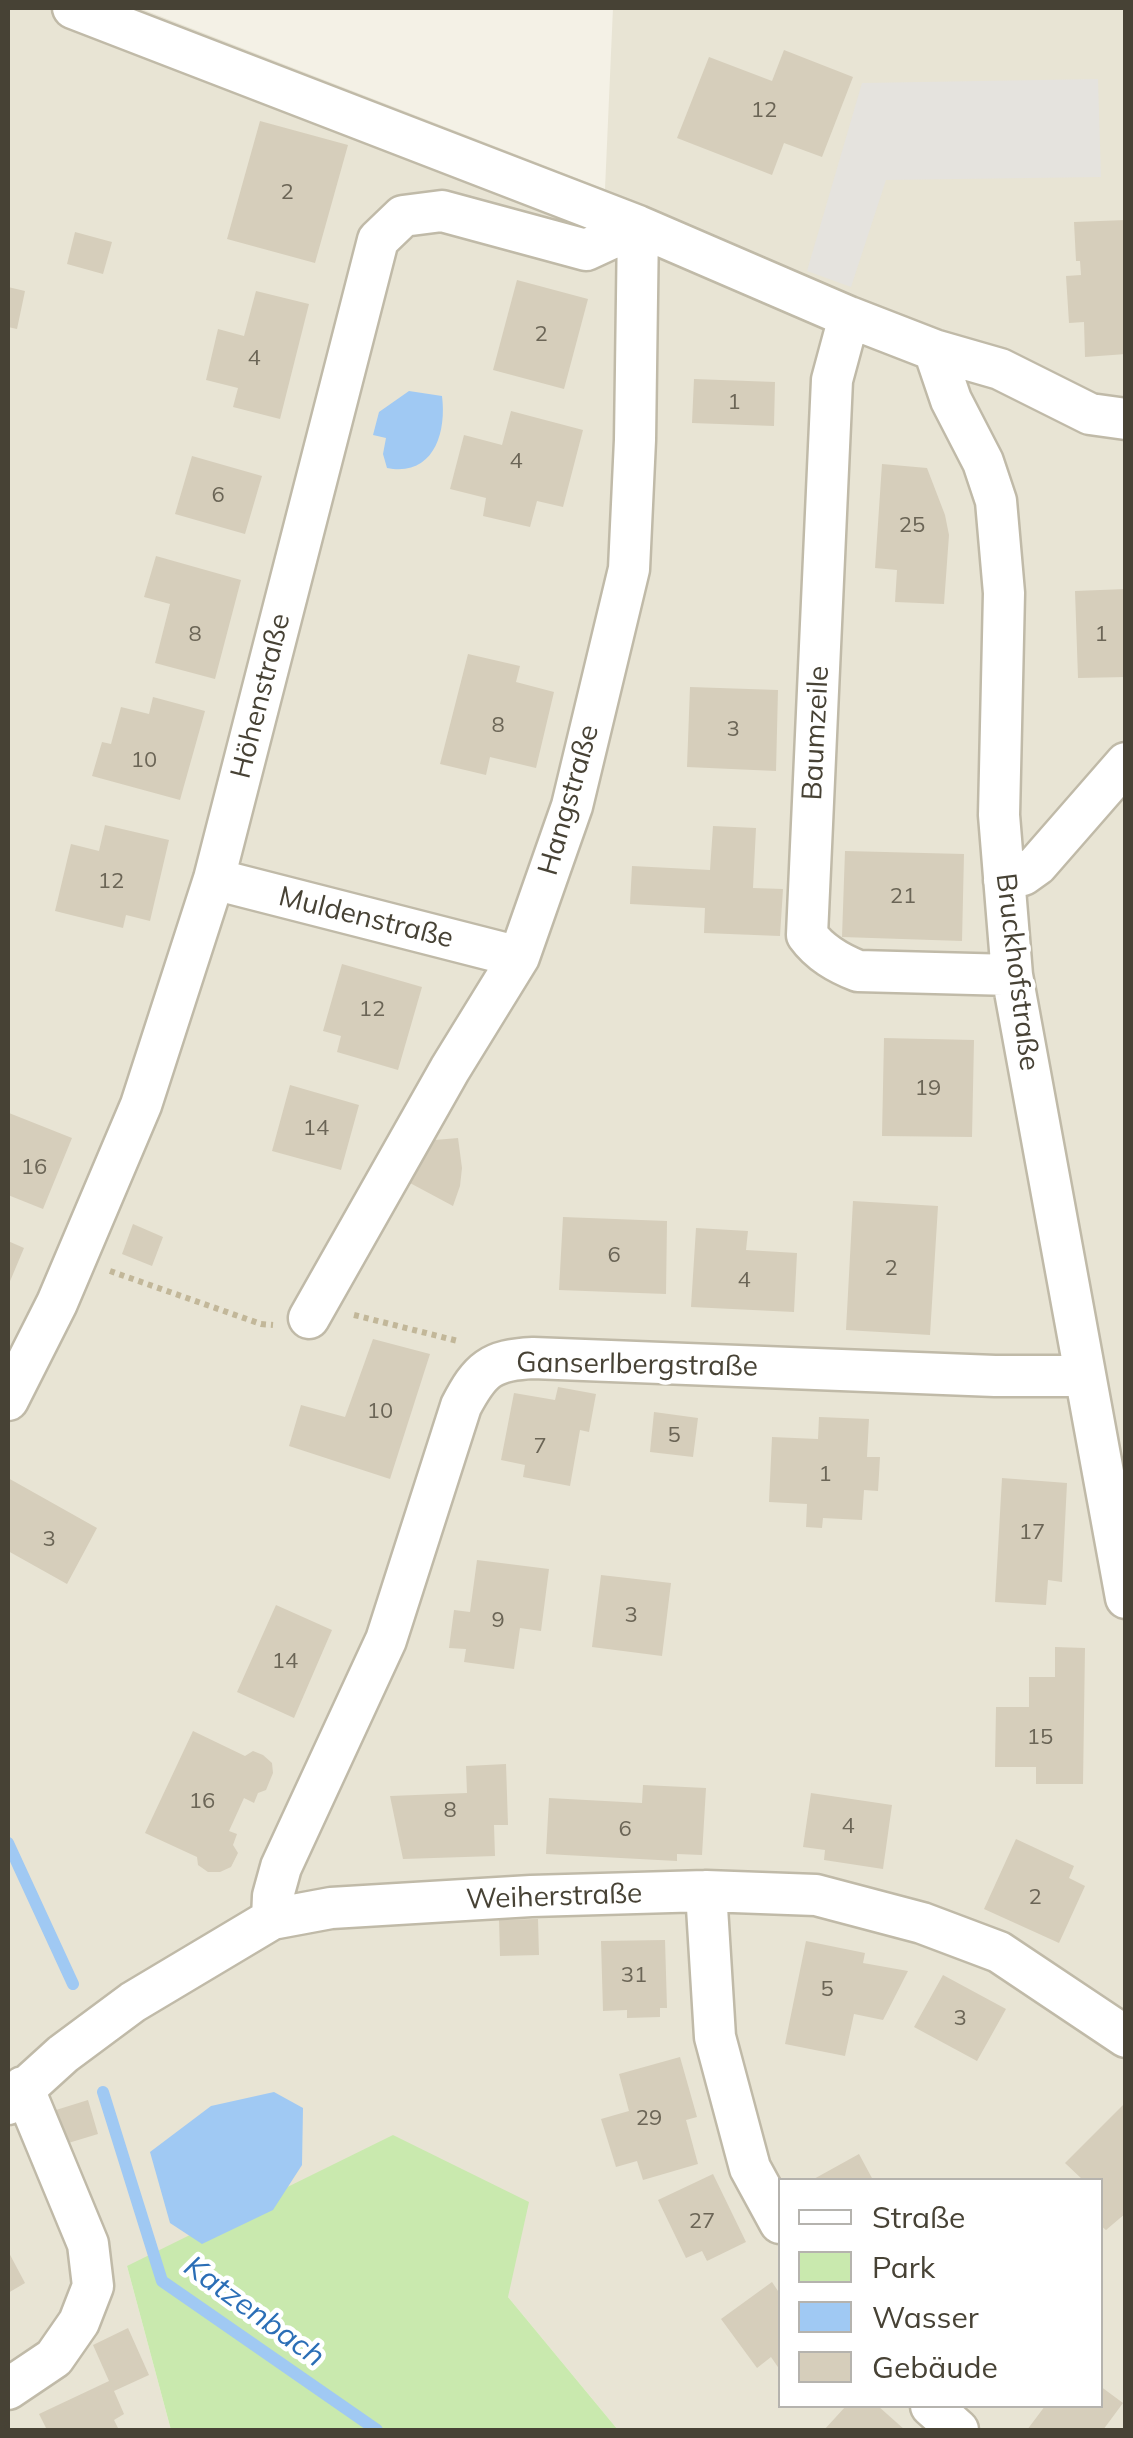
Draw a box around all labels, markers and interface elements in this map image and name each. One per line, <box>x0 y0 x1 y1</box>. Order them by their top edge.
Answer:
house number: 12 <box>751 97 777 123</box>
house number: 2 <box>280 179 294 205</box>
house number: 2 <box>534 321 548 347</box>
house number: 4 <box>247 345 261 371</box>
house number: 1 <box>727 389 741 415</box>
house number: 4 <box>509 448 523 474</box>
house number: 6 <box>211 482 225 508</box>
house number: 25 <box>899 512 925 538</box>
street label: Höhenstraße <box>224 610 298 782</box>
house number: 8 <box>188 621 202 647</box>
house number: 1 <box>1094 621 1108 647</box>
street label: Baumzeile <box>796 665 836 801</box>
house number: 8 <box>491 712 505 738</box>
house number: 3 <box>726 716 740 742</box>
street label: Hangstraße <box>532 721 606 879</box>
house number: 10 <box>131 747 157 773</box>
house number: 12 <box>98 868 124 894</box>
street label: Bruckhofstraße <box>988 871 1046 1073</box>
street label: Muldenstraße <box>275 880 457 956</box>
house number: 21 <box>890 883 916 909</box>
house number: 12 <box>359 996 385 1022</box>
house number: 19 <box>915 1075 941 1101</box>
house number: 14 <box>303 1115 329 1141</box>
house number: 16 <box>21 1154 47 1180</box>
house number: 6 <box>607 1242 621 1268</box>
house number: 2 <box>884 1255 898 1281</box>
house number: 4 <box>737 1267 751 1293</box>
street label: Ganserlbergstraße <box>516 1346 758 1384</box>
house number: 10 <box>367 1398 393 1424</box>
house number: 5 <box>667 1422 681 1448</box>
house number: 7 <box>533 1433 547 1459</box>
house number: 1 <box>818 1461 832 1487</box>
house number: 17 <box>1019 1519 1045 1545</box>
house number: 3 <box>42 1526 56 1552</box>
house number: 3 <box>624 1602 638 1628</box>
house number: 9 <box>491 1607 505 1633</box>
house number: 14 <box>272 1648 298 1674</box>
house number: 15 <box>1027 1724 1053 1750</box>
house number: 16 <box>189 1788 215 1814</box>
house number: 8 <box>443 1797 457 1823</box>
house number: 4 <box>841 1813 855 1839</box>
house number: 6 <box>618 1816 632 1842</box>
street label: Weiherstraße <box>465 1877 643 1917</box>
house number: 2 <box>1028 1884 1042 1910</box>
house number: 31 <box>621 1962 647 1988</box>
house number: 5 <box>820 1976 834 2002</box>
house number: 3 <box>953 2005 967 2031</box>
house number: 29 <box>636 2105 662 2131</box>
legend <box>778 2178 1103 2408</box>
text: Straße <box>872 2198 965 2236</box>
house number: 27 <box>689 2208 715 2234</box>
text: Park <box>872 2248 935 2286</box>
water label: Katzenbach <box>177 2249 331 2375</box>
text: Wasser <box>872 2298 979 2336</box>
text: Gebäude <box>872 2348 998 2386</box>

